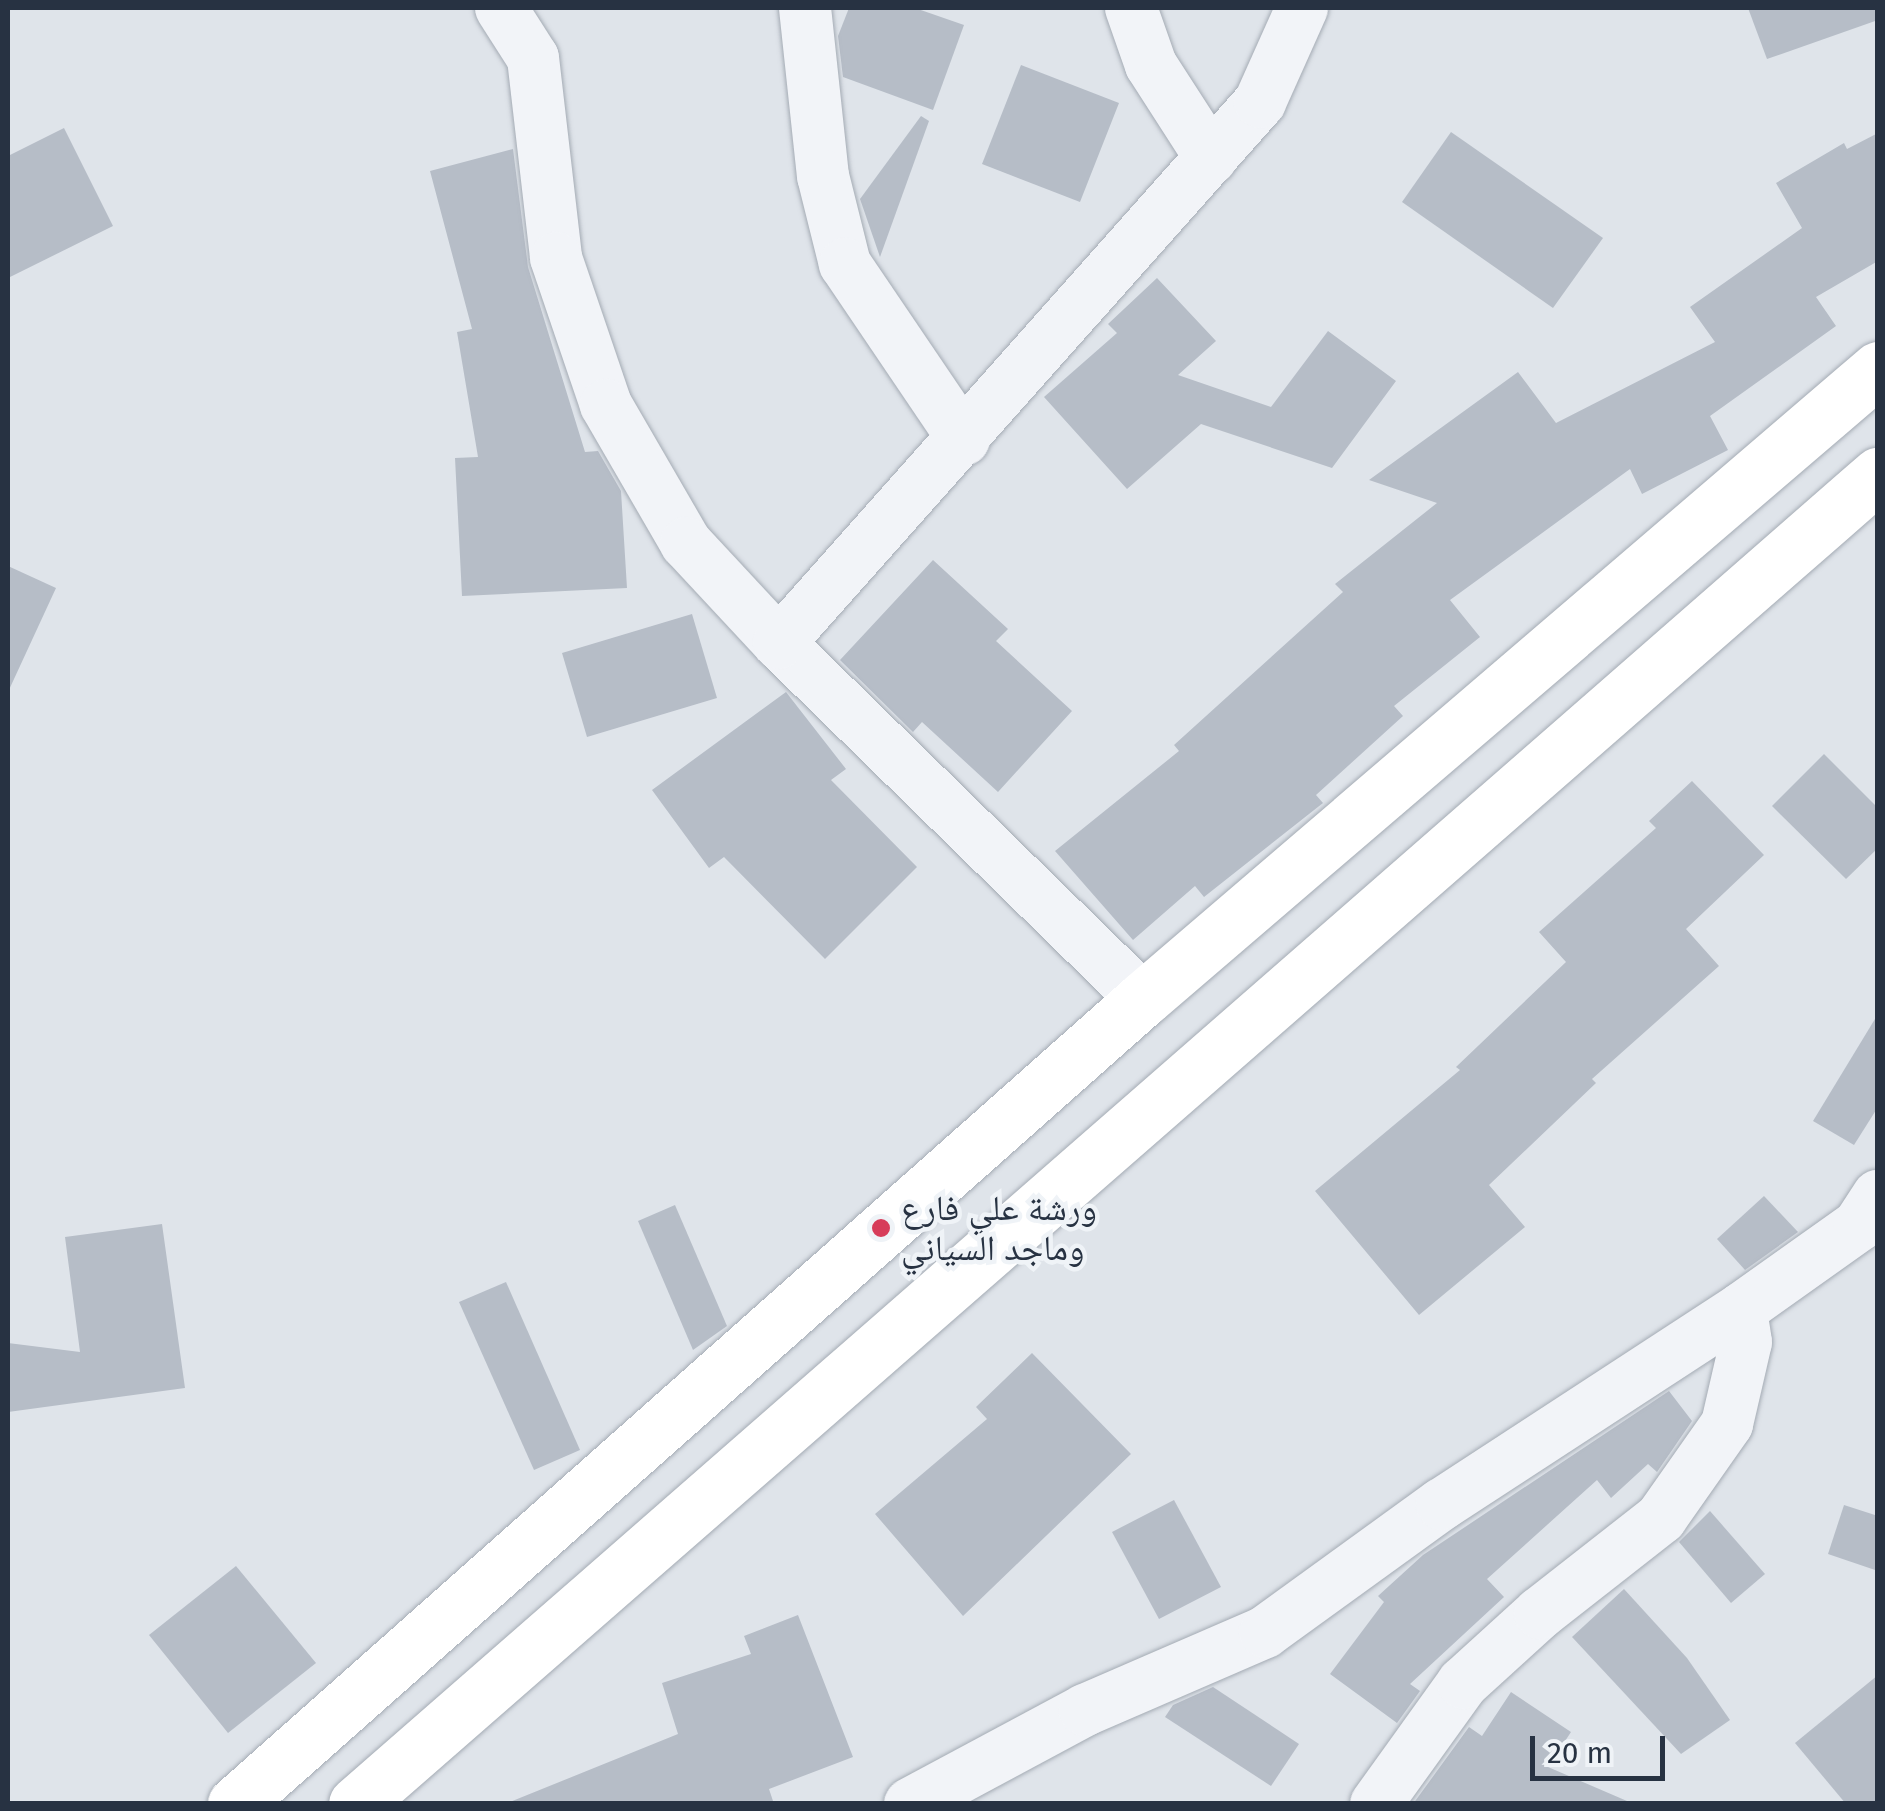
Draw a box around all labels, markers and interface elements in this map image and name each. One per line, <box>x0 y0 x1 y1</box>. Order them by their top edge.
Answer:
place label: ورشة علي فارع وماجد السياني <box>901 1187 1097 1269</box>
marker: ورشة علي فارع وماجد السياني <box>870 1217 892 1239</box>
scale bar <box>1535 1716 1670 1778</box>
text: 20 m <box>1547 1735 1612 1771</box>

